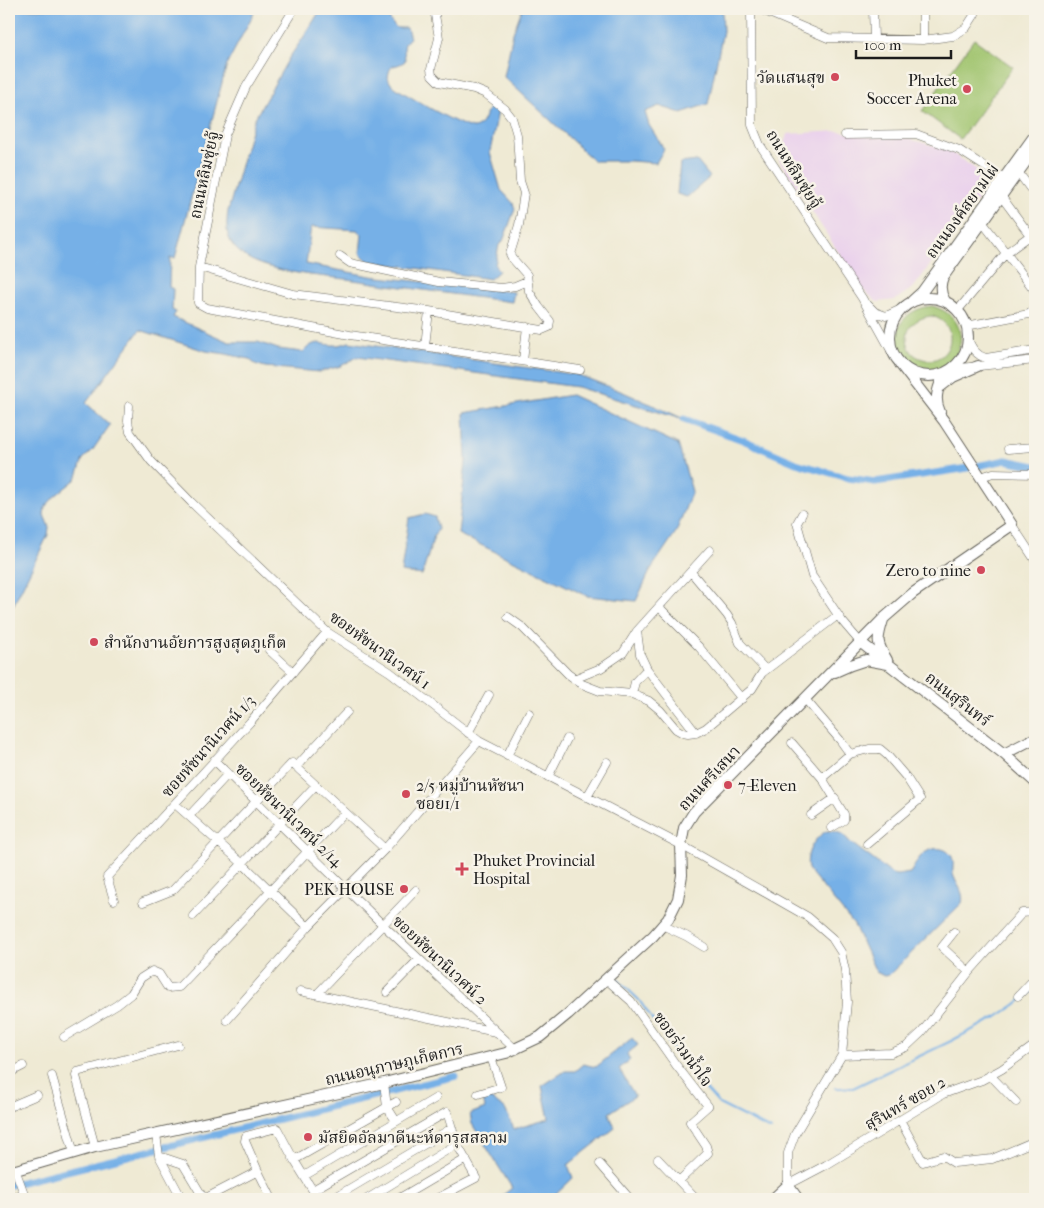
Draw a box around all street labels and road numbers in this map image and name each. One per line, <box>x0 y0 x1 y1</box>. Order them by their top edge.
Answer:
street label: ถนนหลิมซุ่ยจู้ <box>761 126 826 213</box>
street label: ถนนหลิมซุ่ยจู้ <box>185 129 225 221</box>
street label: ถนนองค์สยามไผ่ <box>921 160 1003 262</box>
street label: ซอยหัชนานิเวศน์ 1 <box>326 607 434 693</box>
street label: ถนนสุรินทร์ <box>920 668 995 732</box>
street label: ซอยหัชนานิเวศน์ 1/3 <box>157 691 259 801</box>
street label: ถนนศรีเสนา <box>674 741 744 815</box>
street label: ซอยหัชนานิเวศน์ 2/14 <box>231 759 347 871</box>
street label: ซอยหัชนานิเวศน์ 2 <box>389 911 491 1009</box>
street label: ซอยร่วมน้ำใจ <box>649 1007 718 1090</box>
street label: ถนนอนุภาษภูเก็ตการ <box>323 1039 465 1091</box>
street label: สุรินทร์ ซอย 2 <box>861 1072 950 1136</box>

